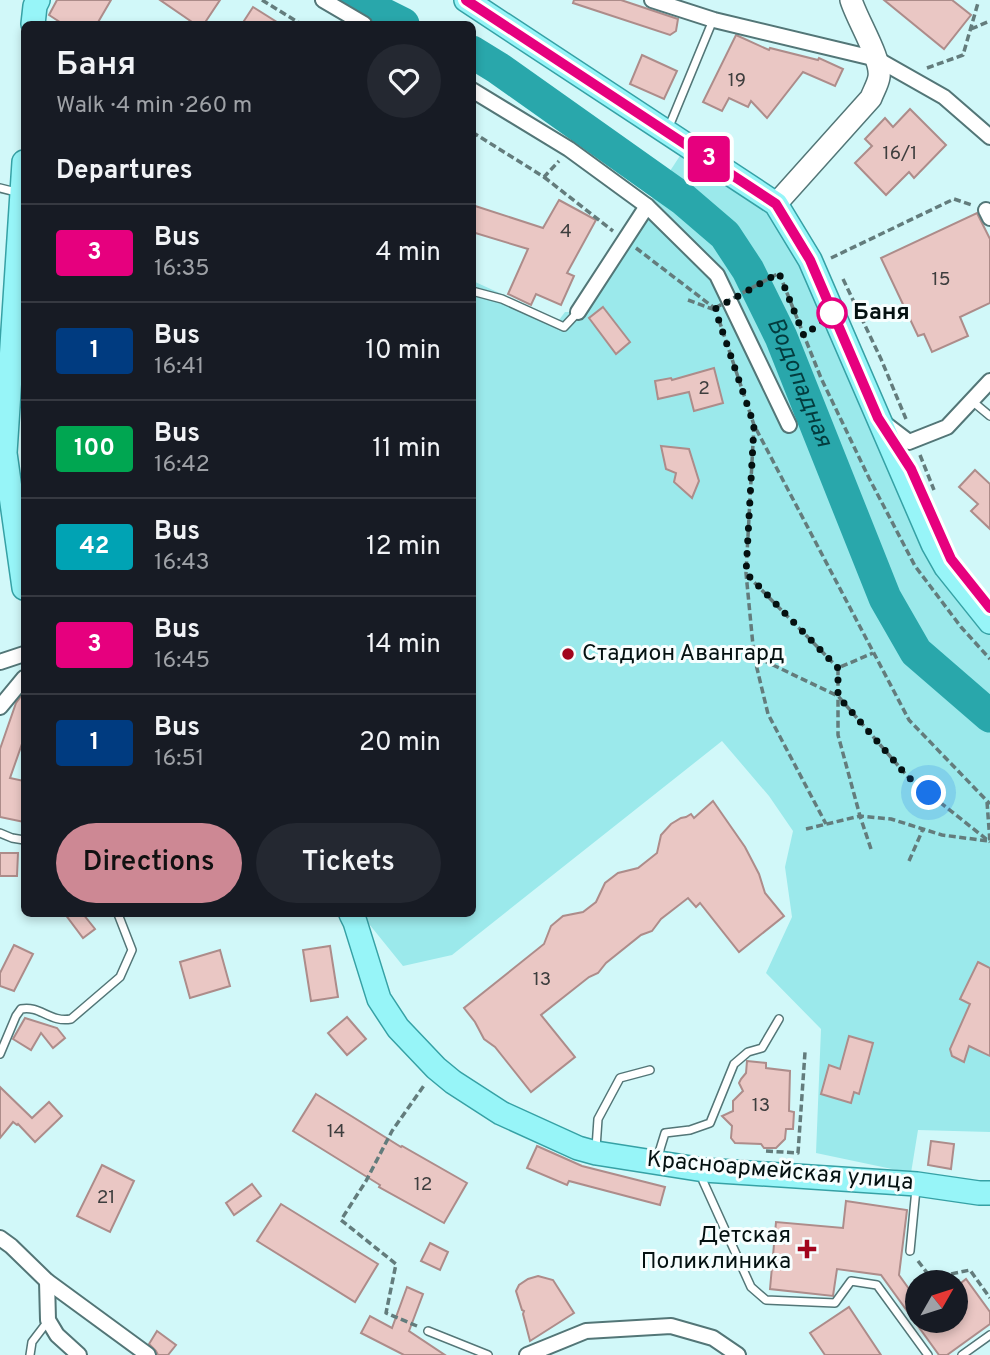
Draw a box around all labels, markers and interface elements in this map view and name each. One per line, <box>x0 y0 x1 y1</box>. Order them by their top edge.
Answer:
button: heart <box>367 44 441 118</box>
text: Баня <box>56 45 136 87</box>
house number: 19 <box>728 69 746 93</box>
text: Walk · 4 min · 260 m <box>56 92 252 121</box>
line badge: 3 <box>686 136 732 182</box>
house number: 16/1 <box>883 142 917 166</box>
text: 3 <box>702 144 716 174</box>
text: Departures <box>56 155 193 188</box>
house number: 4 <box>560 220 572 244</box>
text: Bus <box>154 222 200 255</box>
text: 4 min <box>375 237 441 270</box>
text: 3 <box>87 238 102 268</box>
text: 16:35 <box>154 255 210 284</box>
house number: 15 <box>932 268 950 292</box>
marker: Баня <box>817 298 847 328</box>
place label: Баня <box>853 299 910 328</box>
water label: Водопадная <box>759 313 839 452</box>
text: Bus <box>154 320 200 353</box>
text: 10 min <box>365 335 441 368</box>
text: 1 <box>90 336 99 366</box>
text: 16:41 <box>154 353 204 382</box>
house number: 2 <box>698 377 710 401</box>
text: Bus <box>154 418 200 451</box>
text: 11 min <box>372 433 441 466</box>
text: 100 <box>74 434 115 464</box>
text: 16:42 <box>154 451 210 480</box>
text: Bus <box>154 516 200 549</box>
text: 12 min <box>366 531 441 564</box>
text: 42 <box>79 532 110 562</box>
text: 16:43 <box>154 549 210 578</box>
text: Bus <box>154 614 200 647</box>
text: 14 min <box>366 629 441 662</box>
text: 3 <box>87 630 102 660</box>
place label: Стадион Авангард <box>582 640 784 669</box>
marker: Стадион Авангард <box>560 646 576 662</box>
text: 16:45 <box>154 647 210 676</box>
text: Bus <box>154 712 200 745</box>
text: 20 min <box>359 727 441 760</box>
text: 1 <box>90 728 99 758</box>
text: 16:51 <box>154 745 204 774</box>
your location <box>911 775 946 810</box>
button: Directions <box>56 823 242 903</box>
button: Tickets <box>256 823 441 903</box>
house number: 13 <box>533 968 551 992</box>
house number: 13 <box>752 1094 770 1118</box>
house number: 14 <box>327 1120 345 1144</box>
street label: Красноармейская улица <box>646 1146 914 1198</box>
house number: 12 <box>414 1173 432 1197</box>
house number: 21 <box>97 1186 115 1210</box>
place label: Детская Поликлиника <box>641 1222 791 1277</box>
marker: Детская Поликлиника <box>797 1239 817 1259</box>
north arrow <box>905 1270 968 1334</box>
map controls <box>905 1270 968 1333</box>

